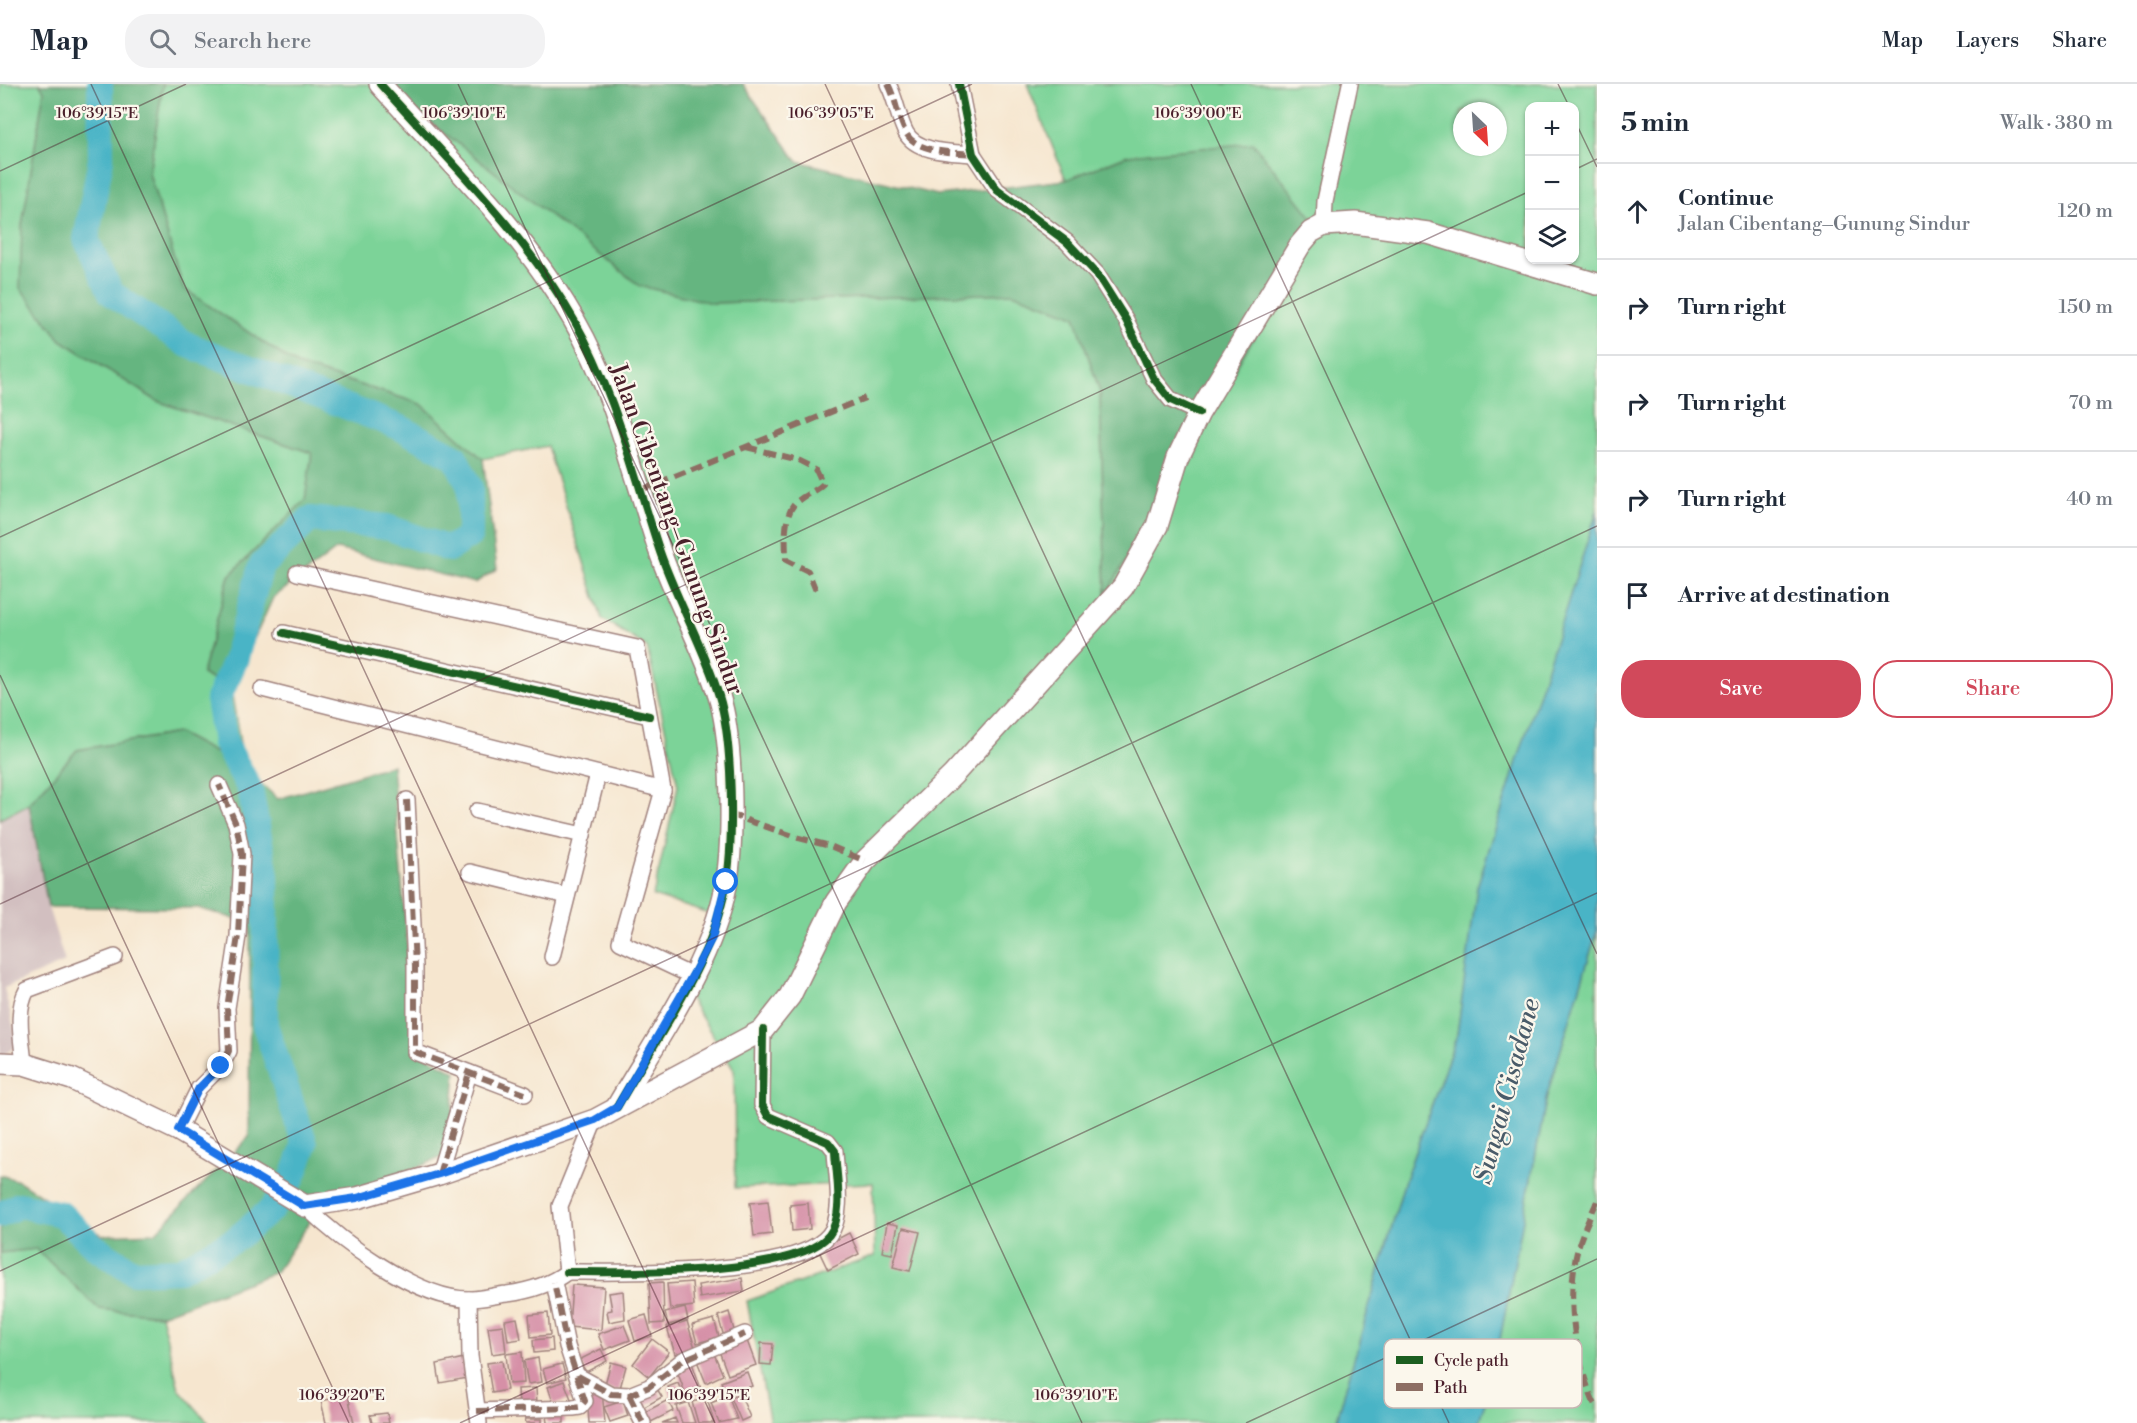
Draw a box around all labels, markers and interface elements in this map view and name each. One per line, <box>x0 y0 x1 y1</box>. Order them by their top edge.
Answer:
search box <box>125 14 545 68</box>
text: Map <box>30 24 89 59</box>
icon: search <box>146 25 179 58</box>
text: Search here <box>194 28 311 55</box>
text: Map <box>1882 28 1923 54</box>
text: Layers <box>1956 28 2019 54</box>
text: Share <box>2052 28 2107 54</box>
north arrow <box>1453 102 1507 156</box>
map controls <box>1525 102 1579 264</box>
button: + <box>1525 102 1579 156</box>
text: 106°39'15"E <box>56 104 138 123</box>
text: 106°39'10"E <box>422 104 506 123</box>
text: 106°39'05"E <box>788 104 874 123</box>
text: 106°39'00"E <box>1154 104 1242 123</box>
text: 5 min <box>1621 107 1689 139</box>
text: Walk · 380 m <box>2000 111 2113 136</box>
button: − <box>1525 156 1579 210</box>
text: Continue <box>1678 185 1774 212</box>
icon: ahead <box>1621 195 1654 228</box>
text: 120 m <box>2058 199 2113 224</box>
button: layers <box>1525 210 1579 264</box>
text: Jalan Cibentang–Gunung Sindur <box>1678 212 1970 237</box>
icon: right <box>1621 291 1654 324</box>
text: Turn right <box>1678 294 1786 321</box>
text: 150 m <box>2058 295 2113 320</box>
street label: Jalan Cibentang–Gunung Sindur <box>602 358 750 699</box>
icon: right <box>1621 387 1654 420</box>
text: Turn right <box>1678 390 1786 417</box>
text: 70 m <box>2069 391 2113 416</box>
icon: right <box>1621 483 1654 516</box>
text: Turn right <box>1678 486 1786 513</box>
text: 40 m <box>2066 487 2113 512</box>
icon: arrive <box>1621 579 1654 612</box>
text: Arrive at destination <box>1678 582 1890 609</box>
button: Save <box>1621 660 1861 718</box>
button: Share <box>1873 660 2113 718</box>
route start <box>712 868 738 894</box>
water label: Sungai Cisadane <box>1467 995 1547 1188</box>
route end <box>207 1052 233 1078</box>
legend <box>1384 1339 1582 1408</box>
text: Cycle path <box>1434 1351 1509 1371</box>
text: Path <box>1434 1378 1468 1398</box>
text: 106°39'20"E <box>299 1386 385 1405</box>
text: 106°39'15"E <box>668 1386 750 1405</box>
text: 106°39'10"E <box>1034 1386 1118 1405</box>

